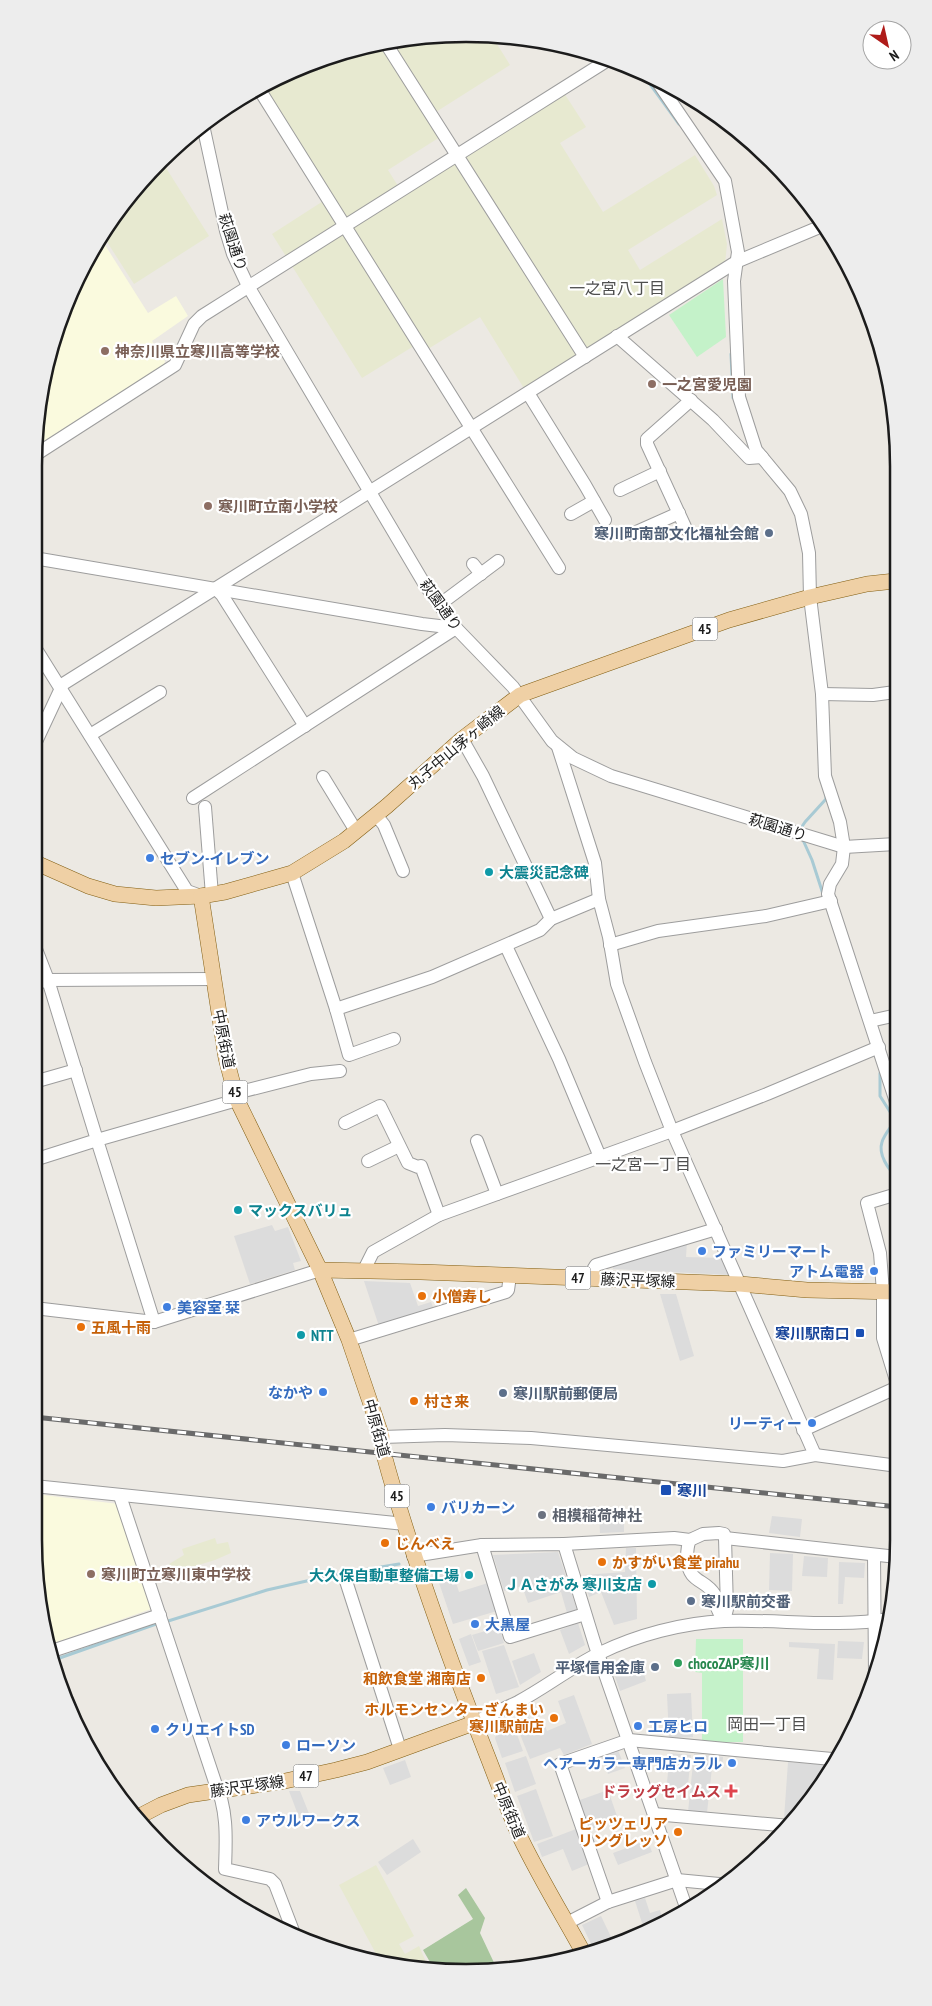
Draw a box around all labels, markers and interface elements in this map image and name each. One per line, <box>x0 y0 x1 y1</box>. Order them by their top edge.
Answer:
north arrow <box>862 20 912 70</box>
text: N <box>886 46 902 65</box>
street label: 萩園通り <box>215 211 251 273</box>
district label: 一之宮八丁目 <box>569 278 665 298</box>
place label: 神奈川県立寒川高等学校 <box>114 342 280 361</box>
marker: 神奈川県立寒川高等学校 <box>99 345 111 357</box>
place label: 一之宮愛児園 <box>662 375 752 394</box>
marker: 一之宮愛児園 <box>646 378 658 390</box>
place label: 寒川町立南小学校 <box>218 497 338 516</box>
marker: 寒川町立南小学校 <box>202 500 214 512</box>
place label: 寒川町南部文化福祉会館 <box>594 524 759 543</box>
marker: 寒川町南部文化福祉会館 <box>763 527 775 539</box>
street label: 萩園通り <box>416 575 466 635</box>
road number: 45 <box>692 618 718 640</box>
street label: 丸子中山茅ヶ崎線 <box>404 701 508 793</box>
street label: 萩園通り <box>747 809 809 845</box>
place label: セブン-イレブン <box>160 849 269 868</box>
marker: セブン-イレブン <box>144 852 156 864</box>
place label: 大震災記念碑 <box>499 863 589 882</box>
marker: 大震災記念碑 <box>483 866 495 878</box>
street label: 中原街道 <box>209 1008 239 1070</box>
road number: 45 <box>222 1080 248 1104</box>
district label: 一之宮一丁目 <box>595 1154 691 1174</box>
place label: マックスバリュ <box>248 1201 353 1220</box>
marker: マックスバリュ <box>232 1204 244 1216</box>
place label: ファミリーマート <box>712 1242 832 1261</box>
marker: ファミリーマート <box>696 1245 708 1257</box>
place label: アトム電器 <box>789 1262 865 1281</box>
marker: アトム電器 <box>868 1265 880 1277</box>
road number: 47 <box>566 1266 590 1290</box>
street label: 藤沢平塚線 <box>600 1269 676 1291</box>
place label: 小僧寿し <box>432 1287 492 1306</box>
marker: 小僧寿し <box>416 1290 428 1302</box>
place label: 美容室 栞 <box>177 1298 240 1317</box>
marker: 美容室 栞 <box>161 1301 173 1313</box>
place label: 五風十雨 <box>91 1318 151 1337</box>
marker: 五風十雨 <box>75 1321 87 1333</box>
place label: 寒川駅南口 <box>775 1324 850 1343</box>
place label: NTT <box>311 1326 334 1345</box>
marker: 寒川駅南口 <box>854 1327 866 1339</box>
marker: NTT <box>295 1329 307 1341</box>
place label: なかや <box>268 1383 313 1402</box>
place label: 寒川駅前郵便局 <box>513 1384 618 1403</box>
marker: なかや <box>317 1386 329 1398</box>
marker: 寒川駅前郵便局 <box>497 1387 509 1399</box>
place label: 村さ来 <box>424 1392 469 1411</box>
marker: 村さ来 <box>408 1395 420 1407</box>
street label: 中原街道 <box>360 1397 394 1459</box>
place label: リーティー <box>728 1414 802 1433</box>
marker: リーティー <box>806 1417 818 1429</box>
place label: 寒川 <box>677 1481 707 1500</box>
marker: 寒川 <box>659 1483 673 1497</box>
road number: 45 <box>384 1484 410 1508</box>
place label: バリカーン <box>441 1498 515 1517</box>
marker: バリカーン <box>425 1501 437 1513</box>
place label: 相模稲荷神社 <box>552 1506 642 1525</box>
marker: 相模稲荷神社 <box>536 1509 548 1521</box>
place label: じんべえ <box>395 1534 455 1553</box>
marker: じんべえ <box>379 1537 391 1549</box>
place label: かすがい食堂 pirahu <box>612 1553 739 1572</box>
marker: かすがい食堂 pirahu <box>596 1556 608 1568</box>
place label: 寒川町立寒川東中学校 <box>101 1565 251 1584</box>
place label: 大久保自動車整備工場 <box>309 1566 459 1585</box>
marker: 寒川町立寒川東中学校 <box>85 1568 97 1580</box>
marker: 大久保自動車整備工場 <box>463 1569 475 1581</box>
place label: ＪＡさがみ 寒川支店 <box>504 1575 642 1594</box>
marker: ＪＡさがみ 寒川支店 <box>646 1578 658 1590</box>
place label: 寒川駅前交番 <box>701 1592 791 1611</box>
marker: 寒川駅前交番 <box>685 1595 697 1607</box>
place label: 大黒屋 <box>485 1615 530 1634</box>
marker: 大黒屋 <box>469 1618 481 1630</box>
place label: chocoZAP寒川 <box>688 1654 769 1673</box>
marker: chocoZAP寒川 <box>672 1657 684 1669</box>
place label: 平塚信用金庫 <box>555 1658 645 1677</box>
marker: 平塚信用金庫 <box>649 1661 661 1673</box>
place label: 和飲食堂 湘南店 <box>363 1669 471 1688</box>
marker: 和飲食堂 湘南店 <box>475 1672 487 1684</box>
place label: ホルモンセンターざんまい 寒川駅前店 <box>364 1700 544 1736</box>
marker: ホルモンセンターざんまい 寒川駅前店 <box>548 1712 560 1724</box>
district label: 岡田一丁目 <box>727 1714 807 1734</box>
place label: 工房ヒロ <box>648 1717 708 1736</box>
place label: クリエイトSD <box>165 1720 255 1739</box>
marker: 工房ヒロ <box>632 1720 644 1732</box>
marker: クリエイトSD <box>149 1723 161 1735</box>
place label: ローソン <box>296 1736 356 1755</box>
marker: ローソン <box>280 1739 292 1751</box>
place label: ヘアーカラー専門店カラル <box>543 1754 722 1773</box>
marker: ヘアーカラー専門店カラル <box>726 1757 738 1769</box>
road number: 47 <box>294 1764 318 1788</box>
street label: 藤沢平塚線 <box>209 1771 285 1801</box>
street label: 中原街道 <box>489 1779 529 1841</box>
place label: ドラッグセイムス <box>601 1782 721 1801</box>
marker: ドラッグセイムス <box>725 1785 737 1797</box>
place label: アウルワークス <box>256 1811 361 1830</box>
marker: アウルワークス <box>240 1814 252 1826</box>
place label: ピッツェリア リングレッソ <box>578 1814 668 1850</box>
marker: ピッツェリア リングレッソ <box>672 1826 684 1838</box>

